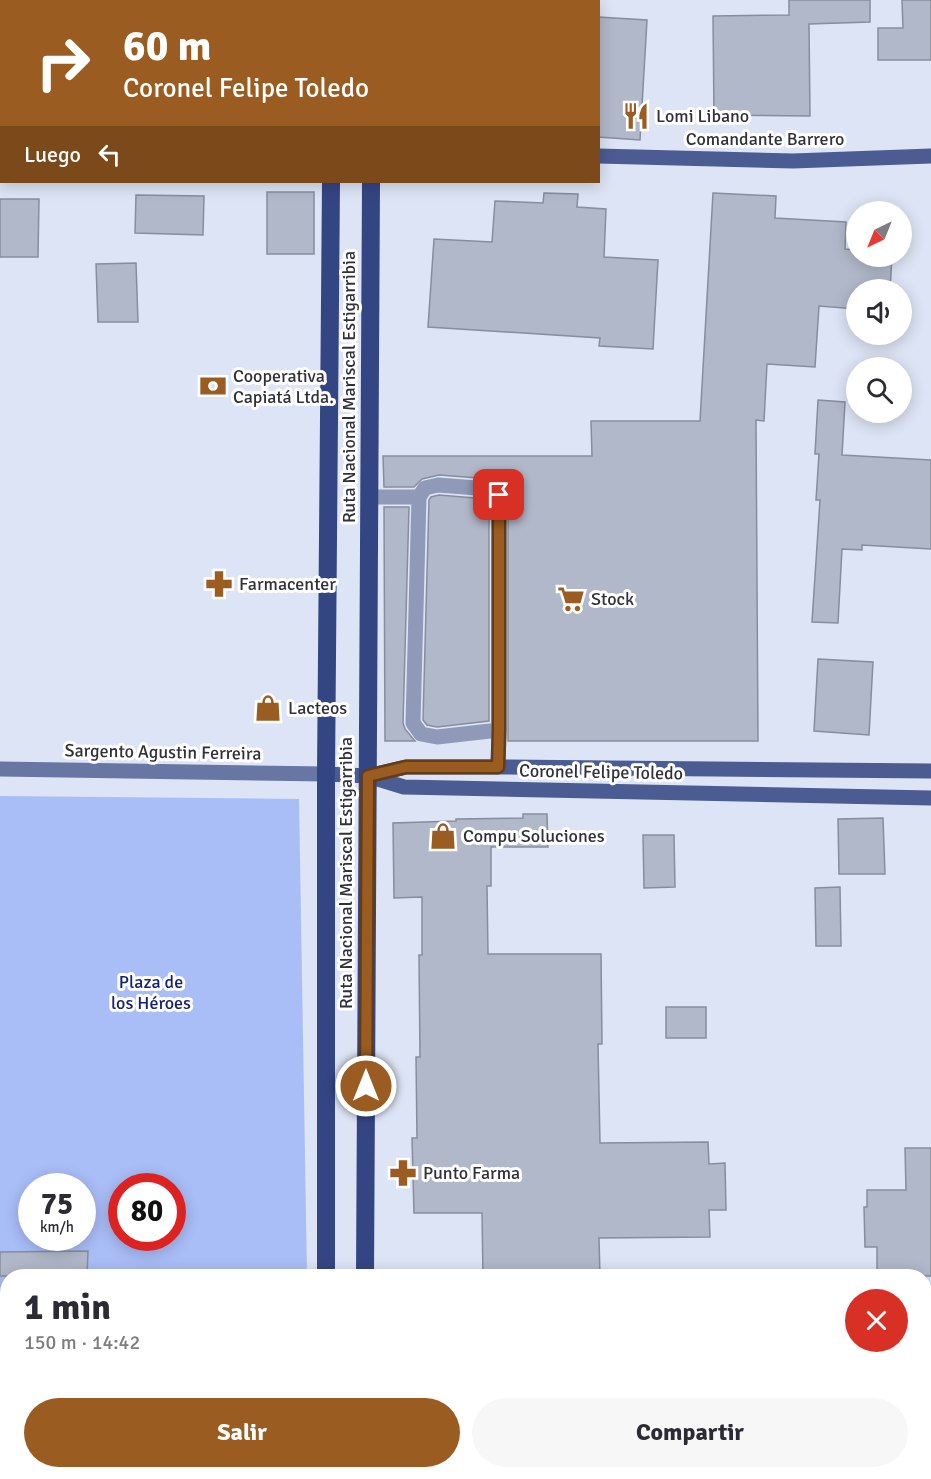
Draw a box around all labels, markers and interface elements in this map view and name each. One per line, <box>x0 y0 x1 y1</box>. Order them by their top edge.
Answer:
text: 60 m <box>123 21 212 72</box>
icon: right <box>24 24 102 102</box>
text: Coronel Felipe Toledo <box>123 72 369 105</box>
restaurant icon: Lomi Libano <box>621 101 651 131</box>
place label: Lomi Libano <box>656 105 749 127</box>
street label: Comandante Barrero <box>686 128 844 150</box>
icon: left <box>93 138 126 171</box>
text: Luego <box>24 141 81 168</box>
north arrow <box>846 201 912 267</box>
map controls <box>846 201 912 423</box>
street label: Ruta Nacional Mariscal Estigarribia <box>338 251 360 523</box>
button: sound <box>846 279 912 345</box>
button: search <box>846 357 912 423</box>
place label: Cooperativa Capiatá Ltda. <box>233 365 334 408</box>
bank icon: Cooperativa Capiatá Ltda. <box>198 371 228 401</box>
pin <box>473 469 524 520</box>
icon: arrive <box>482 478 515 511</box>
pharmacy icon: Farmacenter <box>204 569 234 599</box>
place label: Farmacenter <box>239 573 336 595</box>
supermarket icon: Stock <box>556 584 586 614</box>
place label: Stock <box>591 588 634 610</box>
shop icon: Lacteos <box>253 693 283 723</box>
place label: Lacteos <box>288 697 347 719</box>
street label: Ruta Nacional Mariscal Estigarribia <box>335 737 357 1009</box>
street label: Sargento Agustin Ferreira <box>64 739 262 765</box>
street label: Coronel Felipe Toledo <box>519 760 683 784</box>
shop icon: Compu Soluciones <box>428 821 458 851</box>
place label: Compu Soluciones <box>463 825 605 847</box>
park label: Plaza de los Héroes <box>111 971 191 1014</box>
position arrow <box>334 1054 398 1118</box>
pharmacy icon: Punto Farma <box>388 1158 418 1188</box>
place label: Punto Farma <box>423 1162 520 1184</box>
speed limit sign: 80 <box>108 1173 186 1251</box>
text: 75 <box>41 1186 73 1223</box>
text: km/h <box>40 1218 74 1236</box>
text: 1 min <box>24 1285 111 1330</box>
button: close <box>845 1289 908 1352</box>
text: 150 m · 14:42 <box>24 1330 140 1355</box>
button: Salir <box>24 1398 460 1467</box>
button: Compartir <box>472 1398 908 1467</box>

